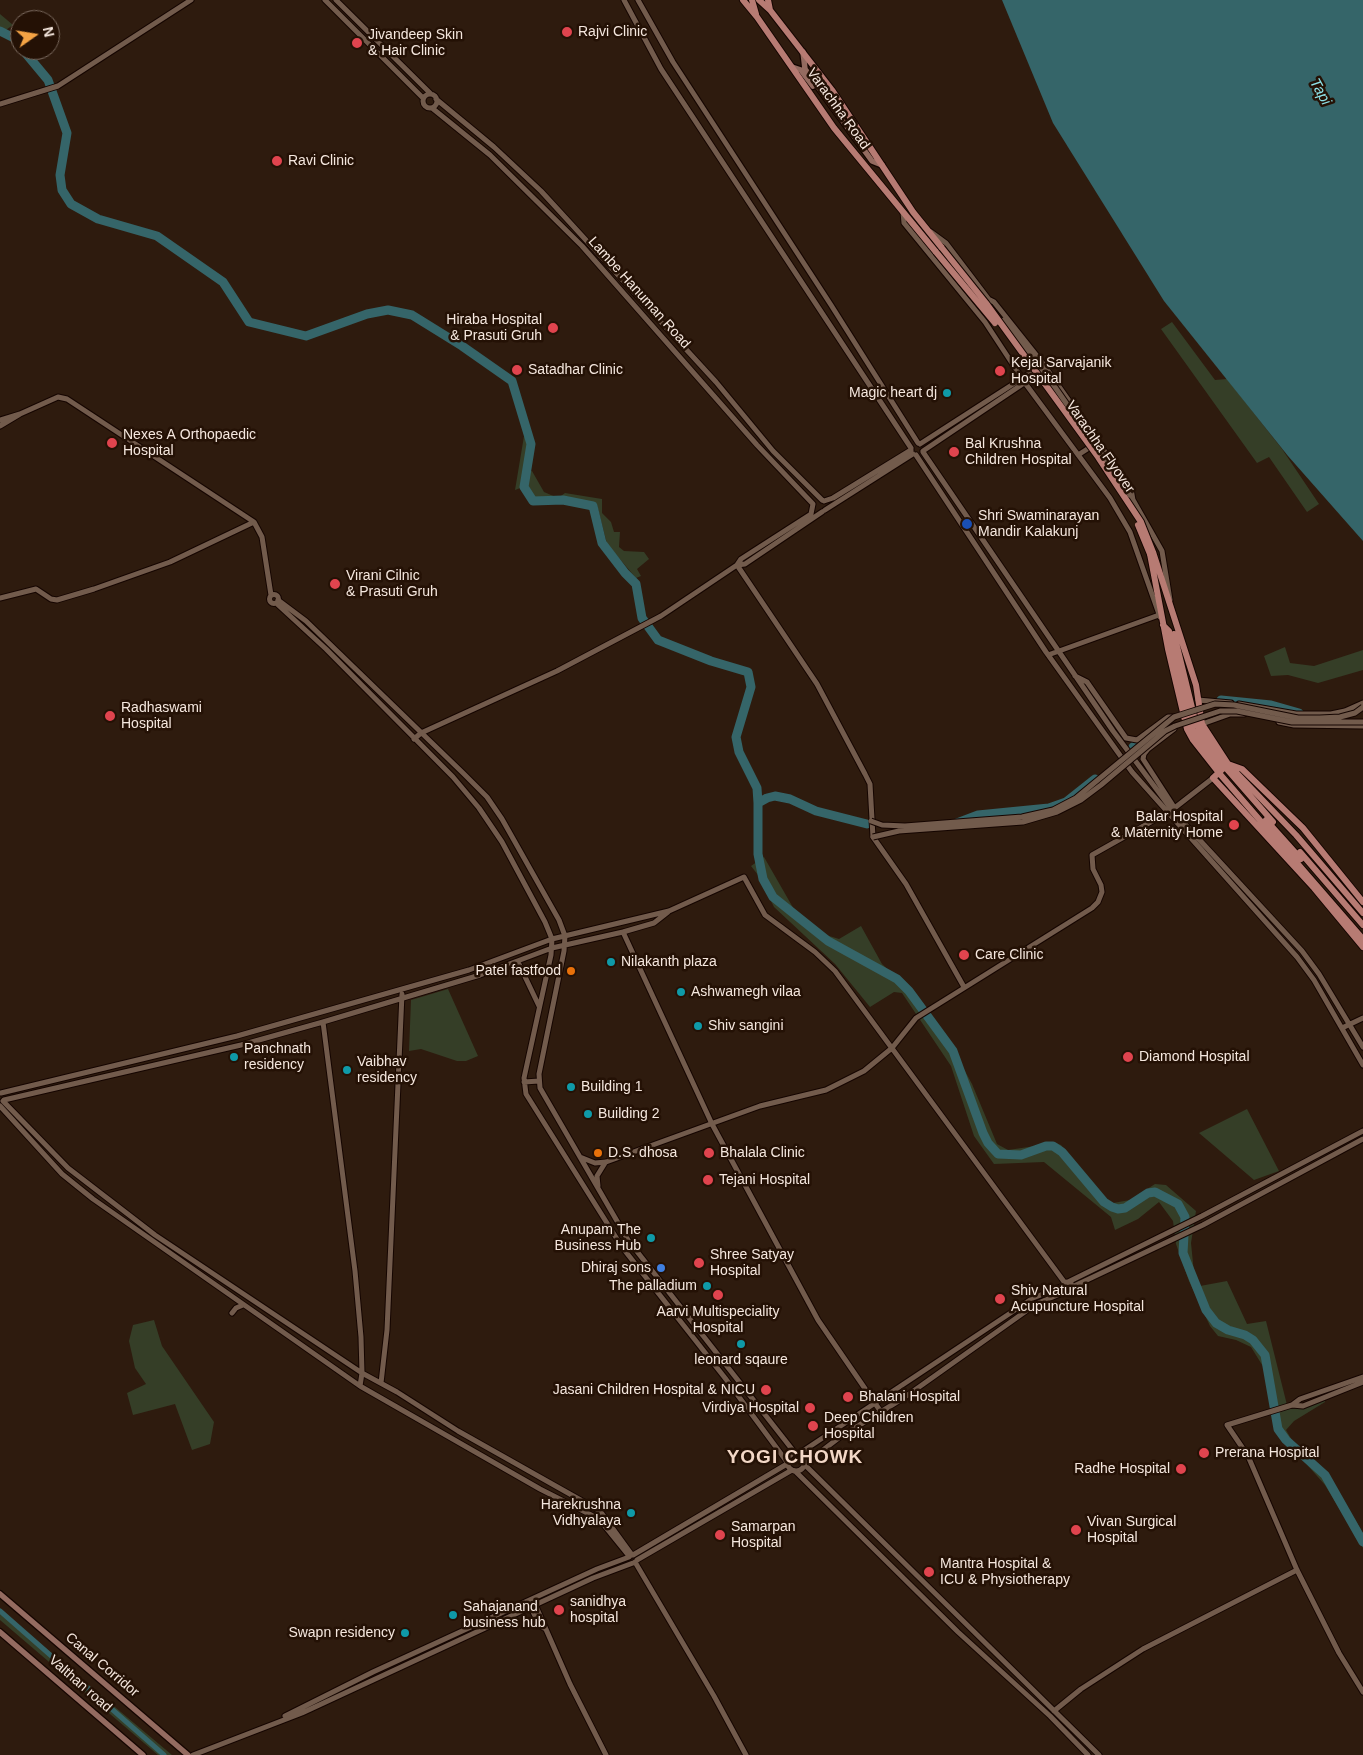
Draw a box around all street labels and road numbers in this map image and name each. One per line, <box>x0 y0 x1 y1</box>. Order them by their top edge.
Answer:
street label: Varachha Road <box>803 65 873 153</box>
street label: Lambe Hanuman Road <box>584 234 694 352</box>
street label: Varachha Flyover <box>1062 398 1138 496</box>
street label: Canal Corridor <box>62 1629 142 1701</box>
street label: Valthan road <box>45 1652 115 1716</box>

